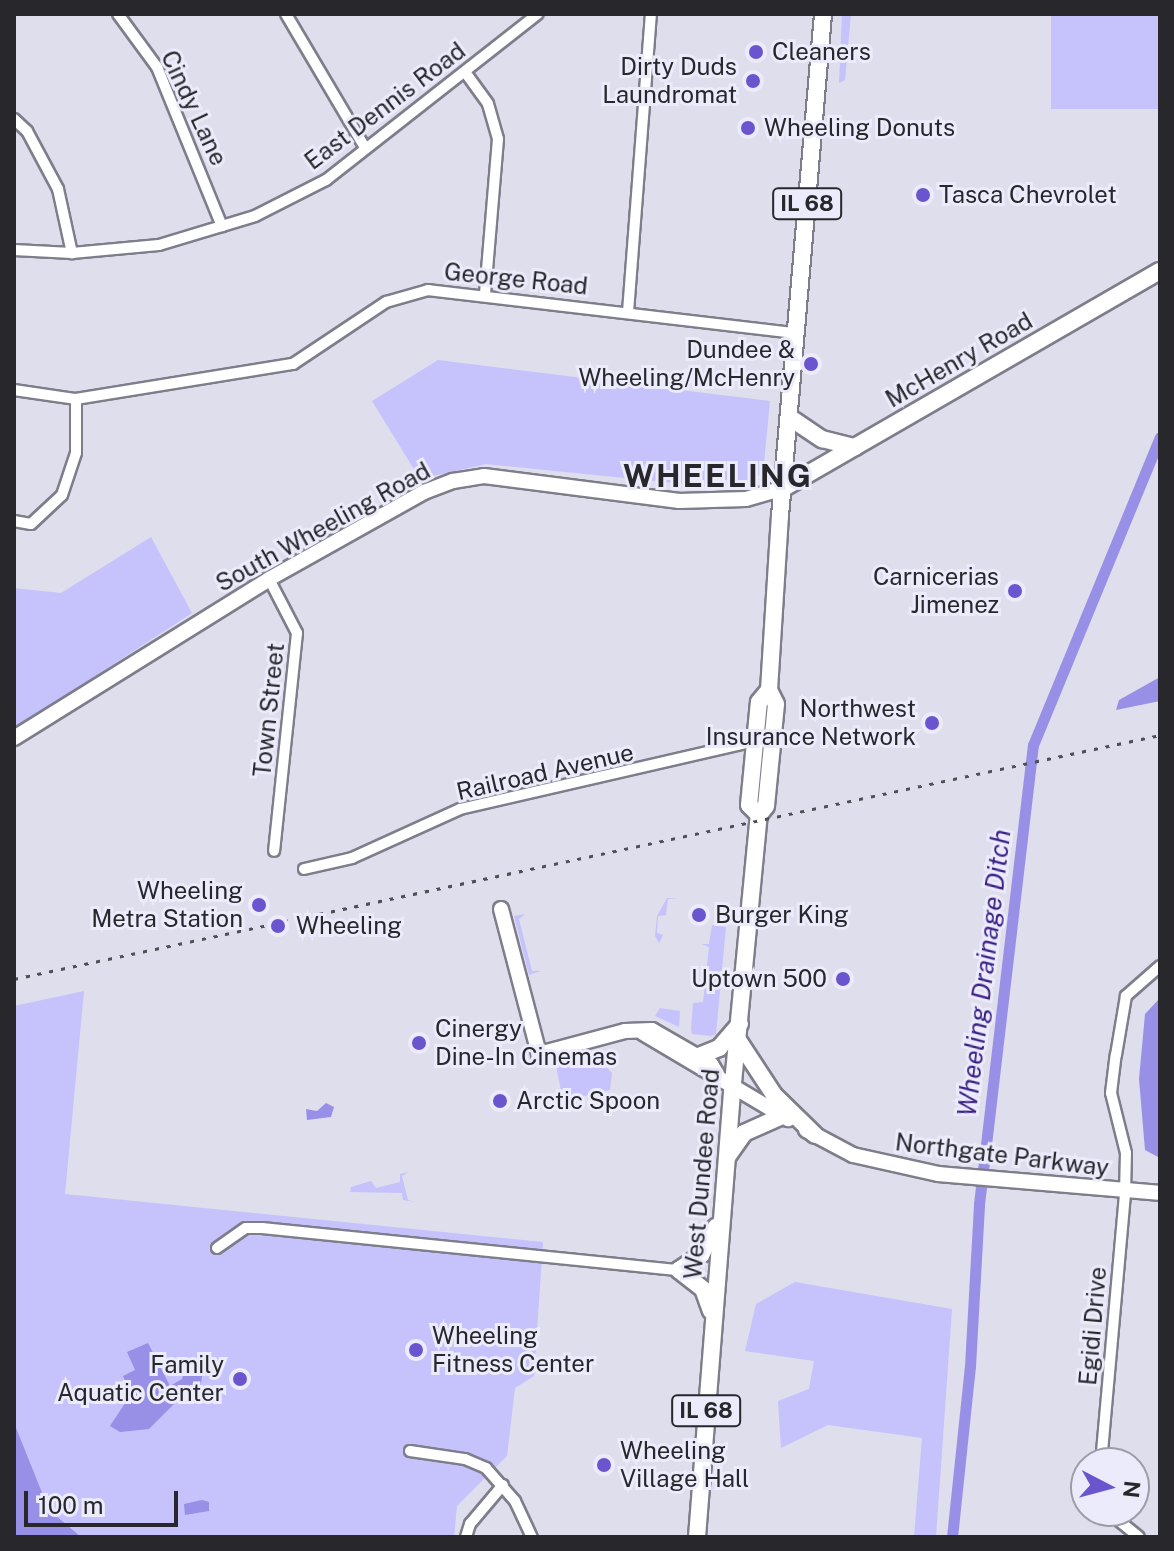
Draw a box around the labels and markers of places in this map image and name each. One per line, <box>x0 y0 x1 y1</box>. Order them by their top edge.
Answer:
place label: Cleaners <box>772 38 871 66</box>
marker: Cleaners <box>747 43 765 61</box>
place label: Dirty Duds Laundromat <box>602 53 737 109</box>
marker: Dirty Duds Laundromat <box>744 72 762 90</box>
place label: Wheeling Donuts <box>764 114 955 142</box>
marker: Wheeling Donuts <box>739 119 757 137</box>
place label: Tasca Chevrolet <box>939 181 1117 209</box>
marker: Tasca Chevrolet <box>914 186 932 204</box>
place label: Dundee & Wheeling/McHenry <box>578 336 795 392</box>
marker: Dundee & Wheeling/McHenry <box>802 355 820 373</box>
place label: Carnicerias Jimenez <box>873 563 999 619</box>
marker: Carnicerias Jimenez <box>1006 582 1024 600</box>
place label: Northwest Insurance Network <box>706 695 916 751</box>
marker: Northwest Insurance Network <box>923 714 941 732</box>
place label: Wheeling Metra Station <box>91 877 243 933</box>
marker: Wheeling Metra Station <box>250 896 268 914</box>
place label: Burger King <box>715 901 849 929</box>
marker: Burger King <box>690 906 708 924</box>
place label: Wheeling <box>296 912 402 940</box>
marker: Wheeling <box>267 915 289 937</box>
place label: Uptown 500 <box>691 965 827 993</box>
marker: Uptown 500 <box>834 970 852 988</box>
place label: Cinergy Dine-In Cinemas <box>435 1015 617 1071</box>
marker: Cinergy Dine-In Cinemas <box>410 1034 428 1052</box>
place label: Arctic Spoon <box>516 1087 660 1115</box>
marker: Arctic Spoon <box>491 1092 509 1110</box>
place label: Wheeling Fitness Center <box>432 1322 594 1378</box>
marker: Wheeling Fitness Center <box>407 1341 425 1359</box>
place label: Family Aquatic Center <box>57 1351 224 1407</box>
marker: Family Aquatic Center <box>231 1370 249 1388</box>
place label: Wheeling Village Hall <box>620 1437 749 1493</box>
marker: Wheeling Village Hall <box>595 1456 613 1474</box>

